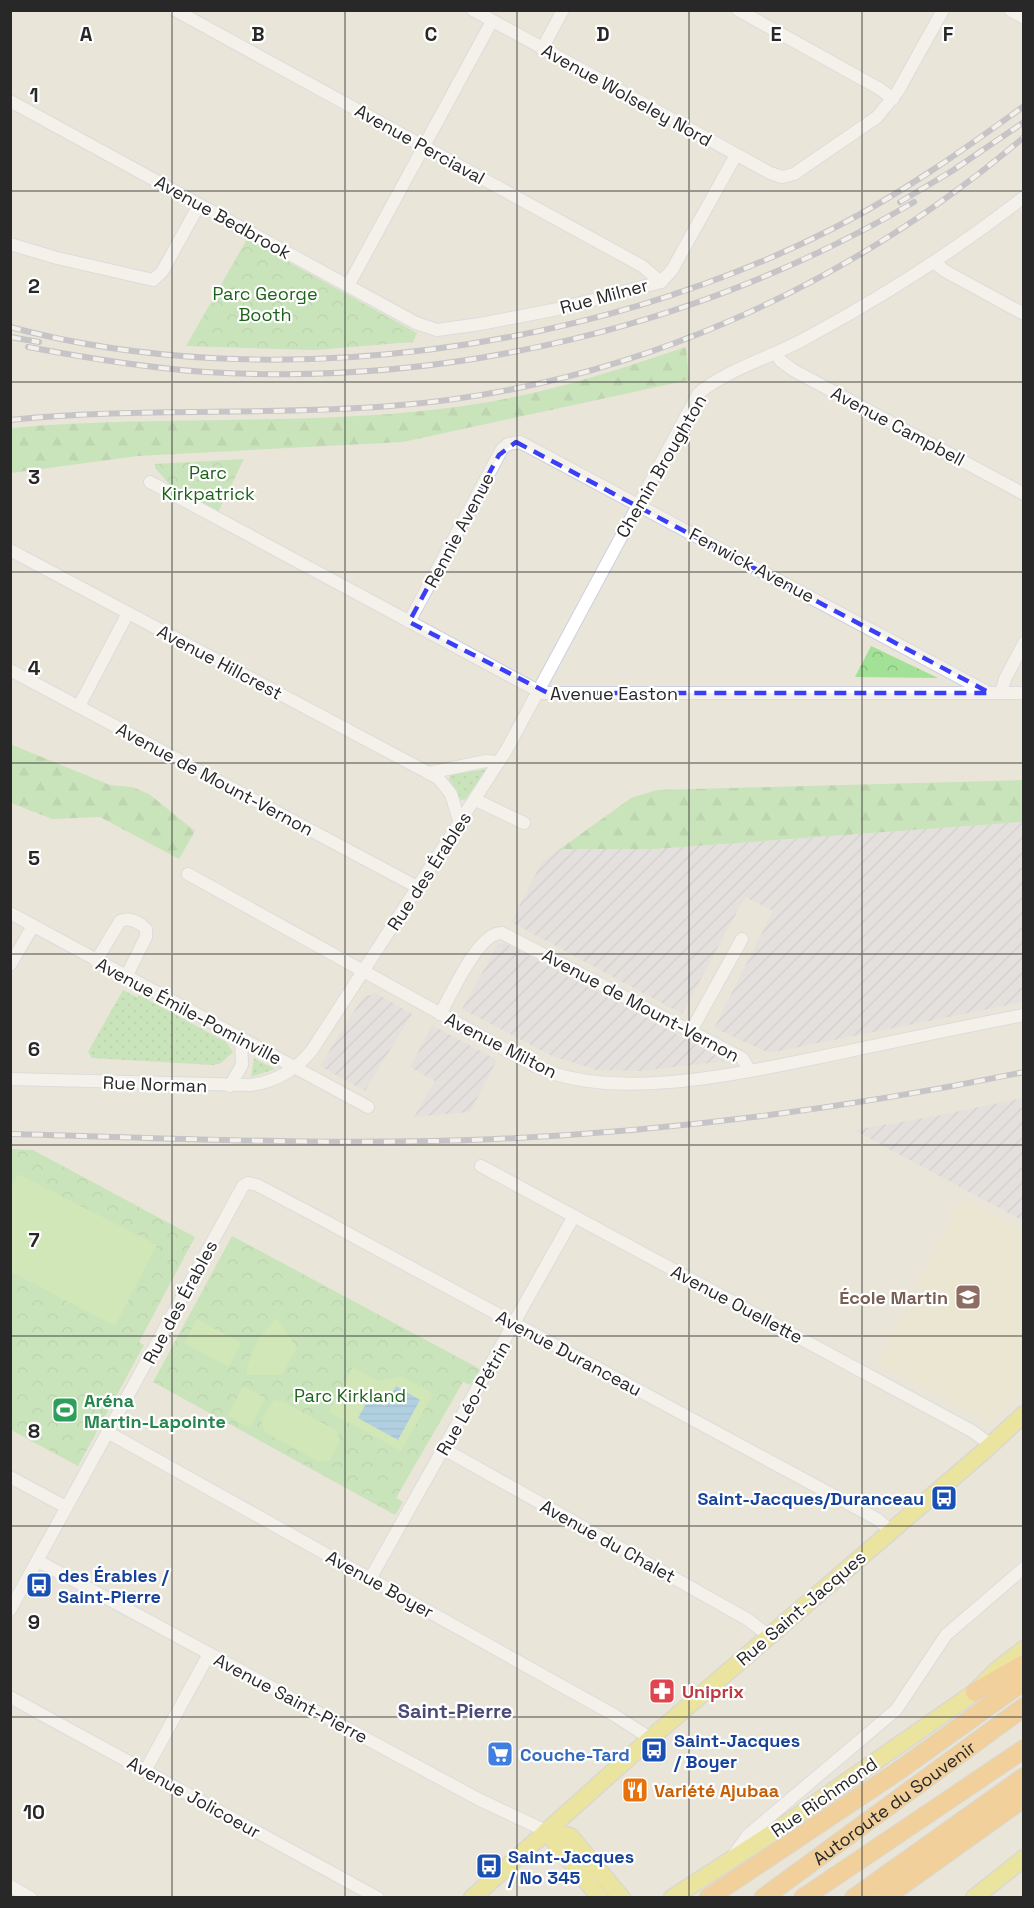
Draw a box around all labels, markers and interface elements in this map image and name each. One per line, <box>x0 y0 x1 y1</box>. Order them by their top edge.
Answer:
text: A <box>80 21 93 47</box>
text: B <box>251 21 265 47</box>
text: C <box>425 21 438 47</box>
text: D <box>596 21 610 47</box>
text: E <box>770 21 782 47</box>
text: F <box>943 21 954 47</box>
street label: Avenue Wolseley Nord <box>538 39 716 151</box>
text: 1 <box>29 82 39 108</box>
street label: Avenue Perciaval <box>351 99 489 189</box>
street label: Avenue Bedbrook <box>151 170 295 264</box>
text: 2 <box>28 273 40 299</box>
street label: Rue Milner <box>557 273 651 319</box>
park label: Parc George Booth <box>212 282 318 326</box>
street label: Avenue Campbell <box>827 381 969 471</box>
street label: Chemin Broughton <box>611 390 711 542</box>
park label: Parc Kirkpatrick <box>161 461 255 505</box>
text: 3 <box>28 464 40 490</box>
street label: Rennie Avenue <box>419 468 499 592</box>
street label: Fenwick Avenue <box>685 522 819 608</box>
street label: Avenue Hillcrest <box>153 619 287 705</box>
text: 4 <box>28 655 41 681</box>
street label: Avenue Easton <box>550 682 678 705</box>
street label: Avenue de Mount-Vernon <box>113 717 317 841</box>
street label: Rue des Érables <box>382 807 476 935</box>
text: 5 <box>28 845 40 871</box>
street label: Avenue de Mount-Vernon <box>539 943 743 1067</box>
street label: Avenue Émile-Pominville <box>92 952 286 1070</box>
street label: Avenue Milton <box>441 1007 561 1083</box>
text: 6 <box>28 1036 40 1062</box>
street label: Rue Norman <box>102 1071 208 1097</box>
text: 7 <box>28 1227 40 1253</box>
street label: Rue des Érables <box>138 1236 222 1368</box>
street label: Avenue Ouellette <box>667 1260 807 1348</box>
school or university icon: École Martin <box>953 1282 983 1312</box>
place label: École Martin <box>839 1286 948 1309</box>
street label: Avenue Duranceau <box>492 1305 646 1401</box>
street label: Rue Léo-Pétrin <box>431 1337 515 1459</box>
park label: Parc Kirkland <box>294 1384 406 1407</box>
place label: Aréna Martin-Lapointe <box>84 1389 226 1433</box>
sports icon: Aréna Martin-Lapointe <box>50 1395 80 1425</box>
text: 8 <box>28 1418 40 1444</box>
bus stop icon: Saint-Jacques/Duranceau <box>929 1483 959 1513</box>
place label: Saint-Jacques/Duranceau <box>697 1487 924 1510</box>
street label: Avenue du Chalet <box>536 1494 680 1588</box>
street label: Avenue Boyer <box>322 1545 438 1623</box>
street label: Rue Saint-Jacques <box>731 1545 871 1671</box>
place label: des Érables / Saint-Pierre <box>58 1564 170 1608</box>
bus stop icon: des Érables / Saint-Pierre <box>24 1570 54 1600</box>
text: 9 <box>28 1609 40 1635</box>
street label: Avenue Saint-Pierre <box>210 1648 372 1748</box>
pharmacy icon: Uniprix <box>647 1676 677 1706</box>
place label: Uniprix <box>682 1680 744 1703</box>
district label: Saint-Pierre <box>398 1698 512 1724</box>
place label: Saint-Jacques / Boyer <box>673 1729 800 1773</box>
bus stop icon: Saint-Jacques / Boyer <box>639 1735 669 1765</box>
street label: Autoroute du Souvenir <box>808 1735 980 1870</box>
supermarket icon: Couche-Tard <box>485 1739 515 1769</box>
place label: Couche-Tard <box>520 1743 630 1766</box>
street label: Avenue Jolicoeur <box>123 1751 265 1843</box>
street label: Rue Richmond <box>766 1752 882 1842</box>
restaurant icon: Variété Ajubaa <box>620 1775 650 1805</box>
place label: Variété Ajubaa <box>654 1779 780 1802</box>
text: 10 <box>23 1799 45 1825</box>
place label: Saint-Jacques / No 345 <box>507 1845 634 1889</box>
bus stop icon: Saint-Jacques / No 345 <box>474 1851 504 1881</box>

